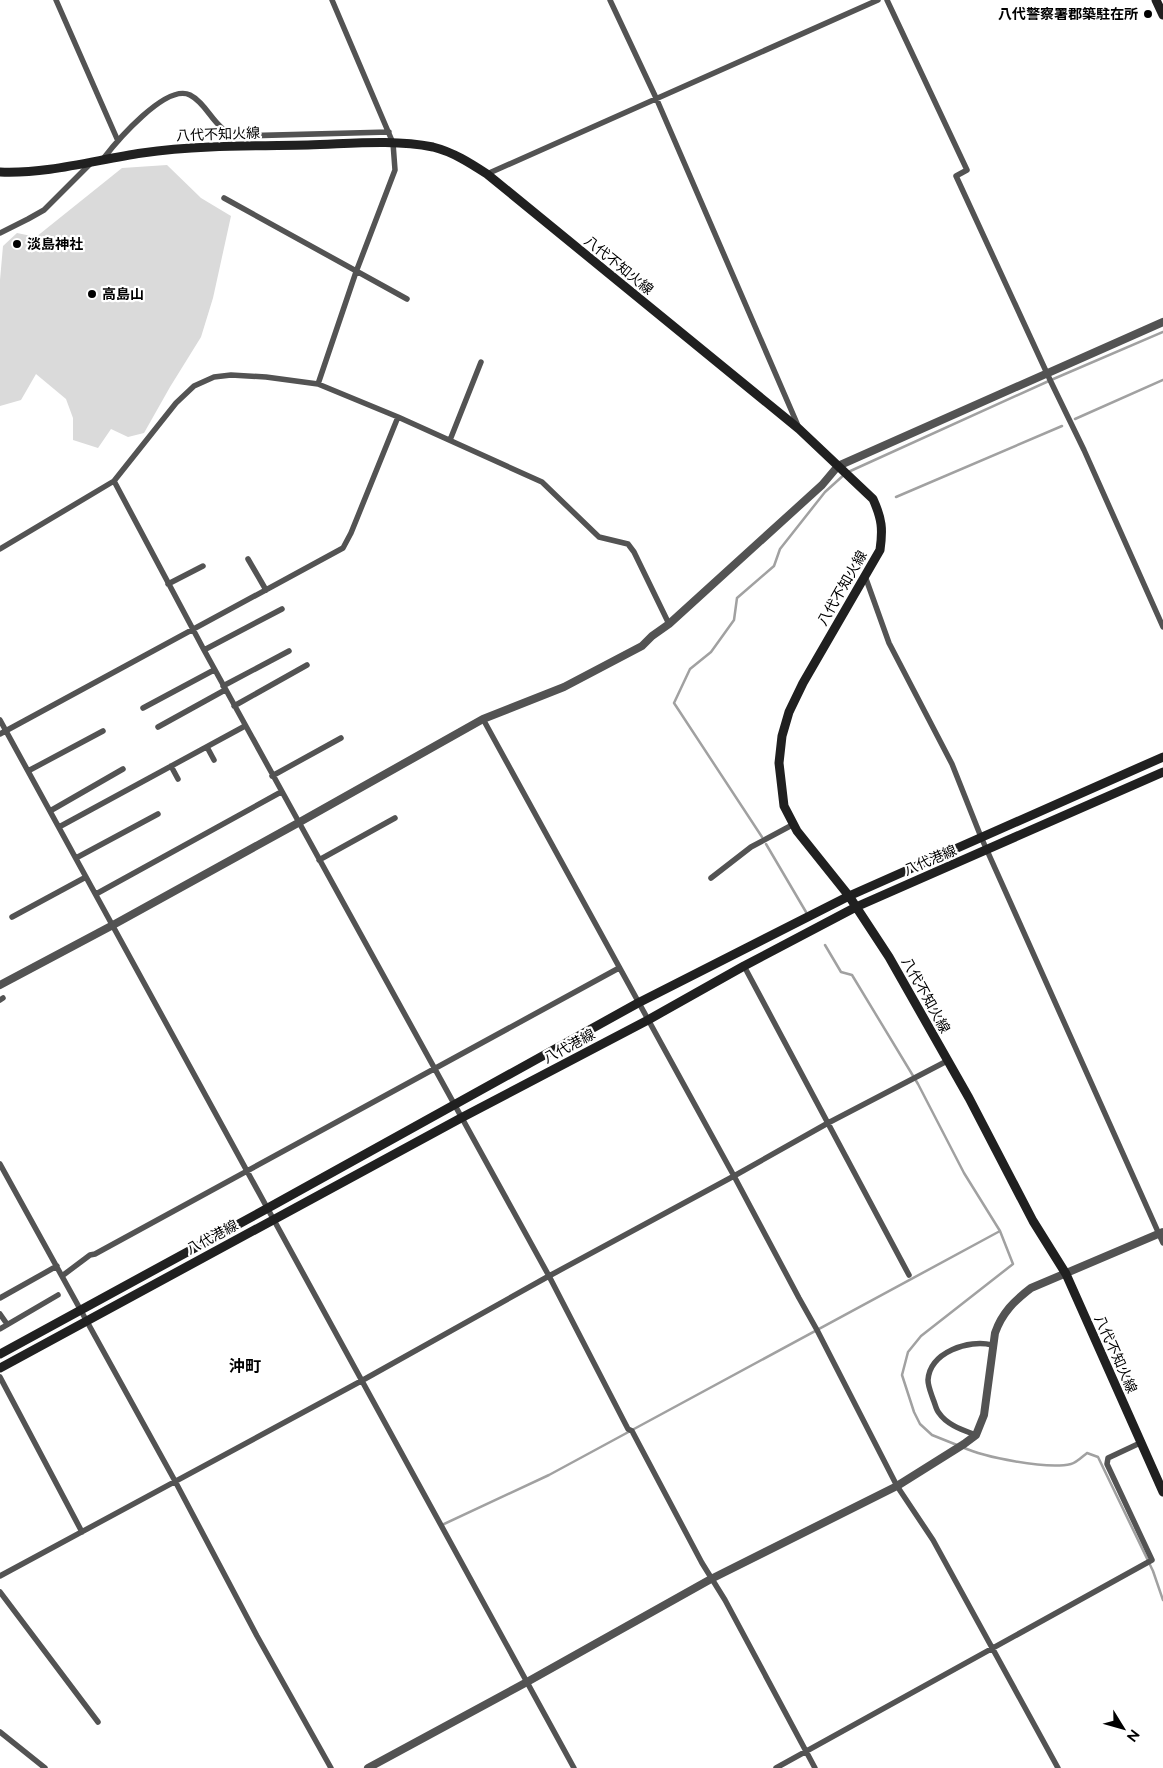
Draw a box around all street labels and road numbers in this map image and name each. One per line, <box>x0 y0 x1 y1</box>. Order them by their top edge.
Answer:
street label: 八代不知火線 <box>176 125 260 143</box>
street label: 八代不知火線 <box>581 232 657 298</box>
street label: 八代不知火線 <box>814 548 870 628</box>
street label: 八代港線 <box>901 842 959 878</box>
street label: 八代不知火線 <box>899 954 953 1036</box>
street label: 八代港線 <box>541 1026 597 1066</box>
street label: 八代港線 <box>184 1217 240 1257</box>
street label: 八代不知火線 <box>1092 1312 1140 1396</box>

